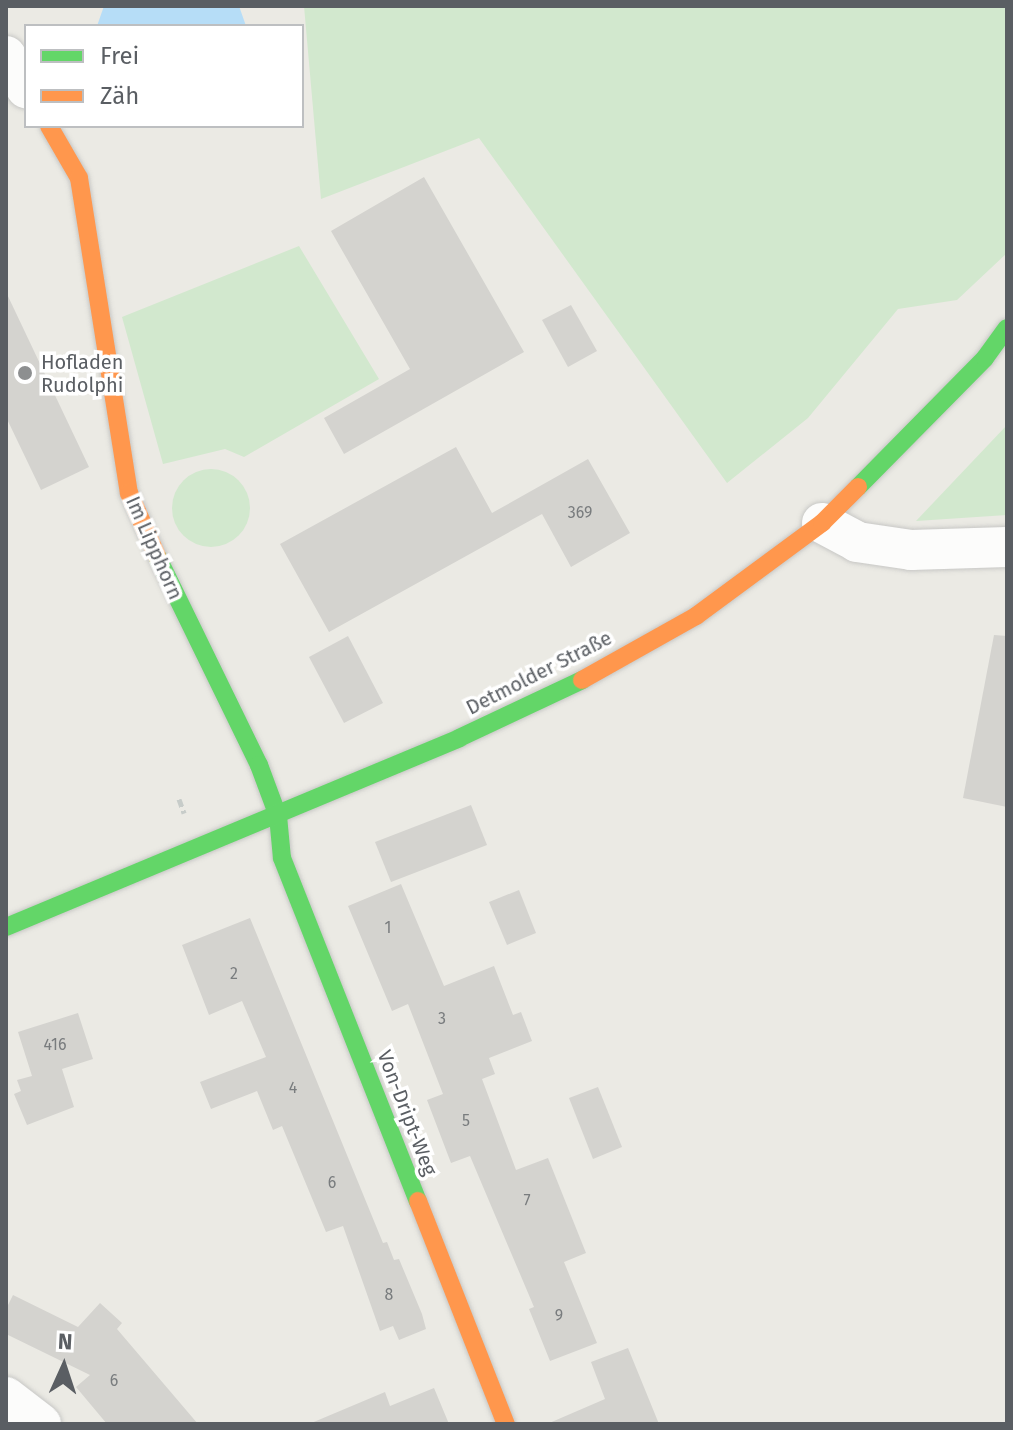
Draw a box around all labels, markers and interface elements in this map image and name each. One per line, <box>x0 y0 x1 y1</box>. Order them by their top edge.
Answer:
legend <box>24 24 304 128</box>
text: Frei <box>100 42 139 70</box>
text: Zäh <box>100 82 139 110</box>
place label: Hofladen Rudolphi <box>41 350 123 397</box>
marker: Hofladen Rudolphi <box>16 364 34 382</box>
street label: Im Lipphorn <box>121 493 187 603</box>
house number: 369 <box>568 503 592 523</box>
street label: Detmolder Straße <box>462 626 616 720</box>
house number: 1 <box>385 918 391 938</box>
house number: 2 <box>230 964 238 984</box>
house number: 3 <box>438 1009 446 1029</box>
house number: 416 <box>43 1035 67 1055</box>
street label: Von-Dript-Weg <box>372 1047 442 1179</box>
house number: 4 <box>289 1078 297 1098</box>
house number: 5 <box>462 1111 470 1131</box>
house number: 6 <box>328 1173 336 1193</box>
house number: 7 <box>523 1191 531 1211</box>
house number: 8 <box>385 1285 393 1305</box>
house number: 9 <box>555 1306 563 1326</box>
north arrow <box>24 1326 104 1406</box>
text: N <box>57 1328 73 1355</box>
house number: 6 <box>110 1371 118 1391</box>

